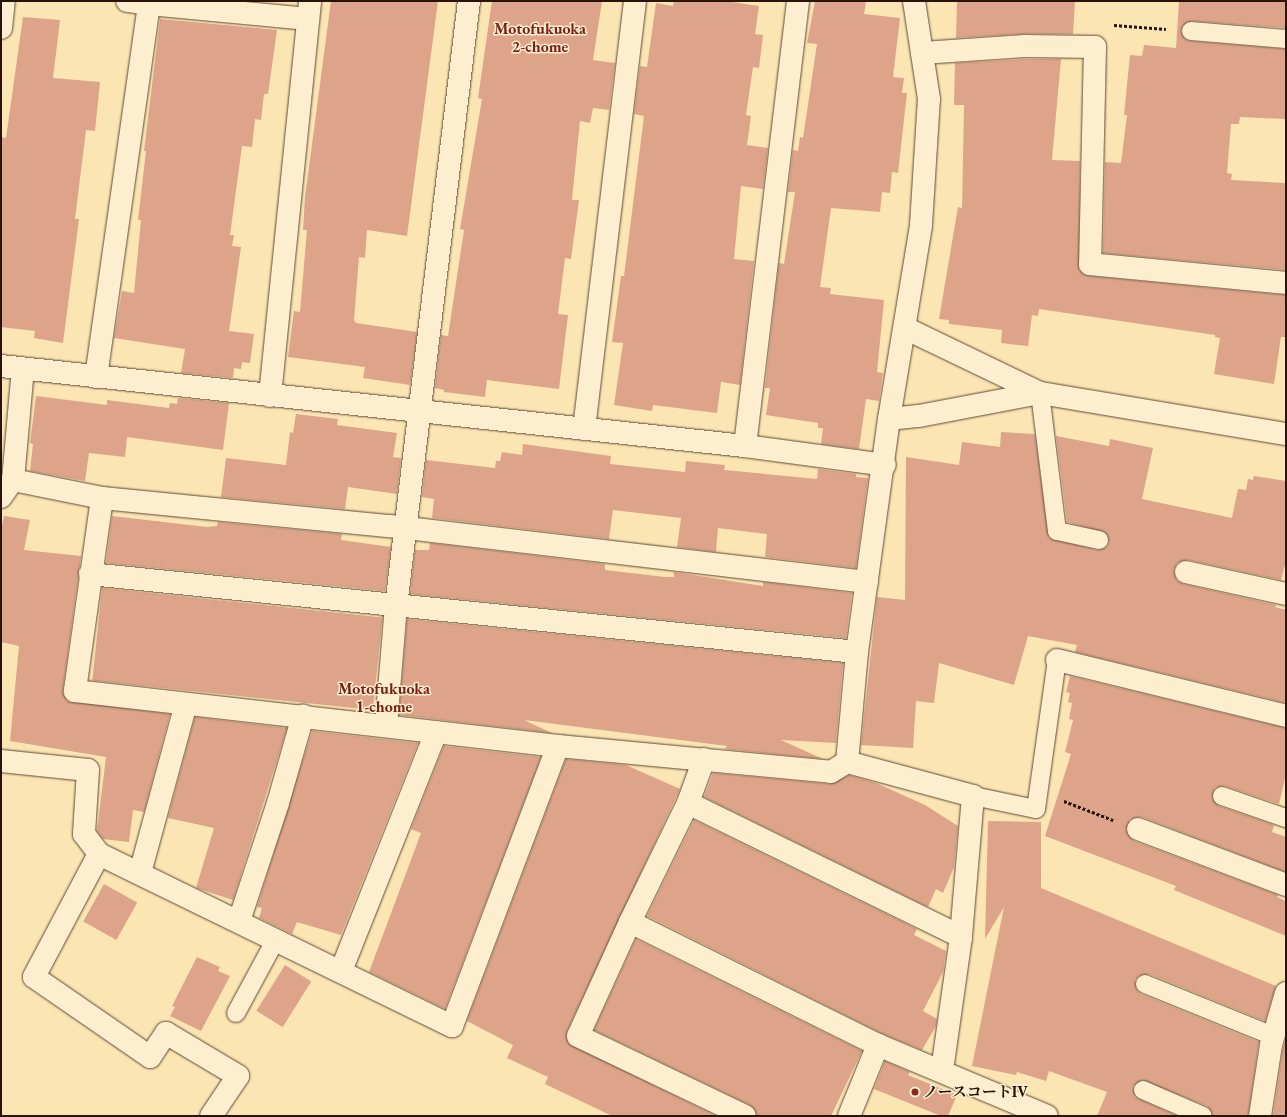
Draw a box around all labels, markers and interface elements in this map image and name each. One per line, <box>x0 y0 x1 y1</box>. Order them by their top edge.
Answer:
district label: Motofukuoka 2-chome <box>494 19 586 57</box>
district label: Motofukuoka 1-chome <box>338 679 430 717</box>
place label: ノースコートIV <box>923 1083 1029 1101</box>
marker: ノースコートIV <box>910 1087 920 1097</box>

